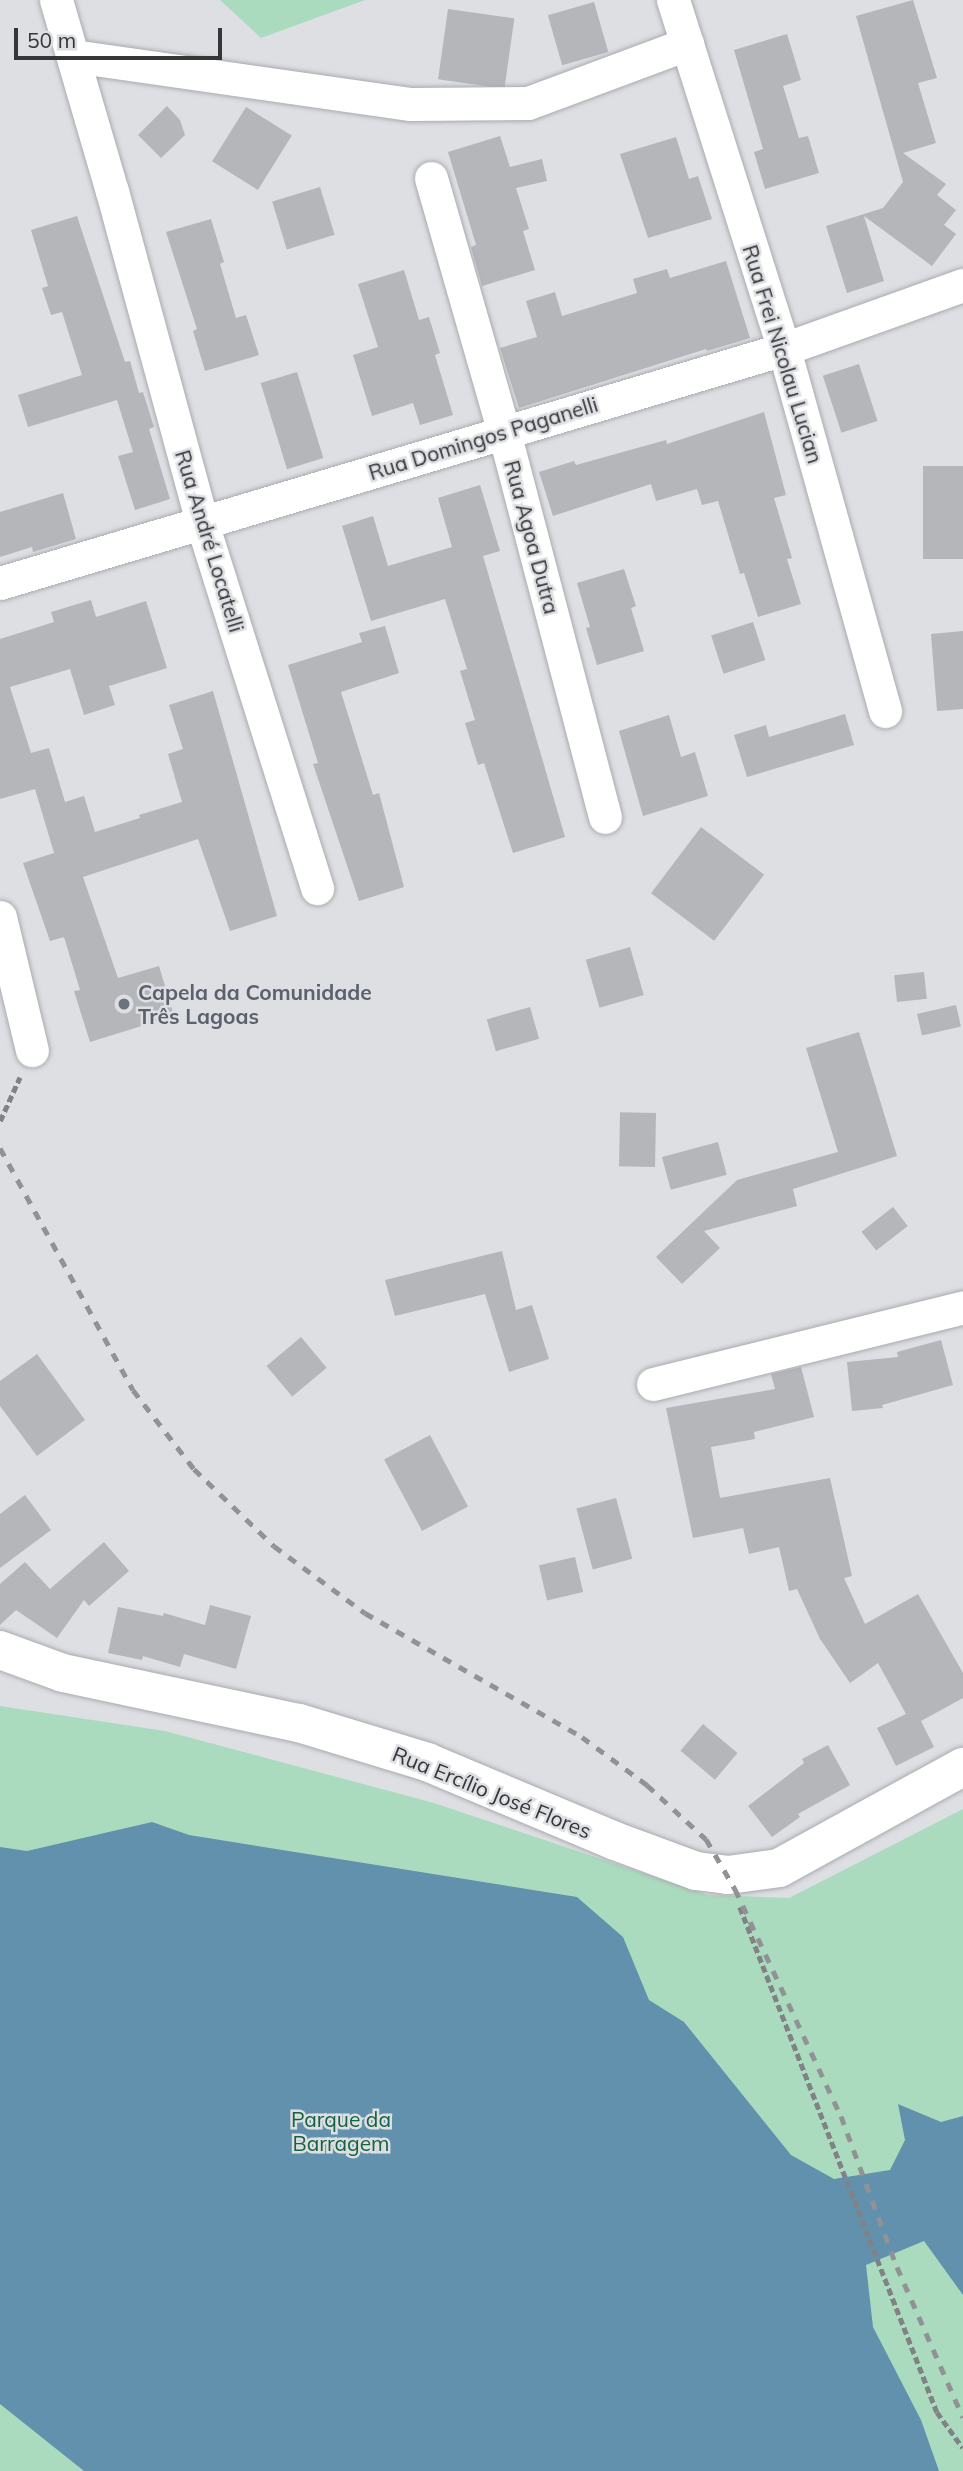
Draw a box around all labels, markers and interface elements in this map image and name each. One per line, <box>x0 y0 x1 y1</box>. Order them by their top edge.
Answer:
scale bar <box>18 14 226 58</box>
text: 50 m <box>27 27 76 53</box>
street label: Rua Frei Nicolau Lucian <box>738 242 828 466</box>
street label: Rua Domingos Paganelli <box>365 391 601 485</box>
street label: Rua André Locatelli <box>170 447 250 635</box>
street label: Rua Agoa Dutra <box>499 457 565 617</box>
place label: Capela da Comunidade Três Lagoas <box>138 979 372 1029</box>
marker: Capela da Comunidade Três Lagoas <box>116 996 132 1012</box>
street label: Rua Ercílio José Flores <box>389 1741 595 1843</box>
park label: Parque da Barragem <box>291 2106 391 2156</box>

